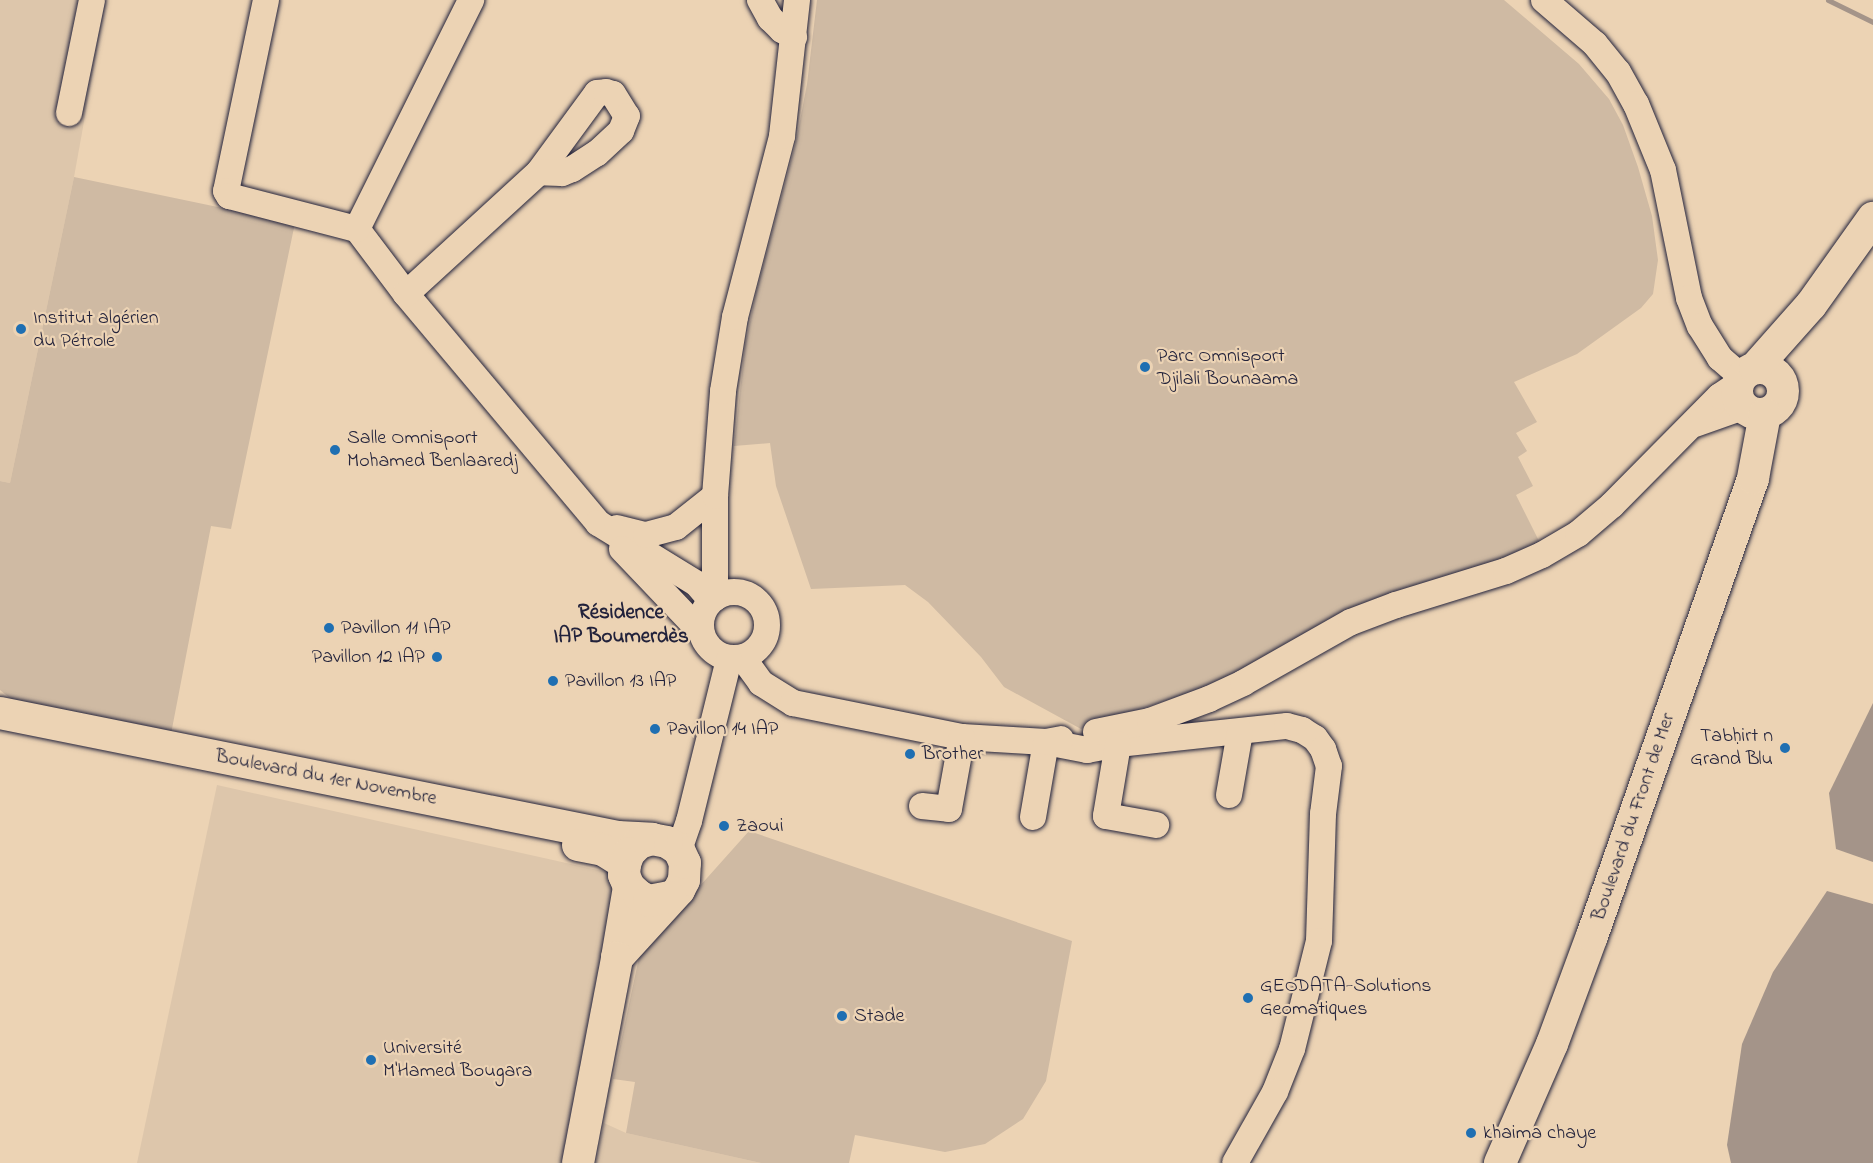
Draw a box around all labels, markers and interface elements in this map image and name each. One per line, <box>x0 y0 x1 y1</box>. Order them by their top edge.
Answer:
place label: Institut algérien du Pétrole <box>33 306 159 353</box>
marker: Institut algérien du Pétrole <box>14 322 28 336</box>
place label: Parc Omnisport Djilali Bounaama <box>1157 344 1298 391</box>
marker: Parc Omnisport Djilali Bounaama <box>1138 360 1152 374</box>
place label: Salle Omnisport Mohamed Benlaaredj <box>347 426 518 473</box>
marker: Salle Omnisport Mohamed Benlaaredj <box>328 443 342 457</box>
district label: Résidence IAP Boumerdès <box>553 600 689 650</box>
place label: Pavillon 11 IAP <box>341 616 451 640</box>
marker: Pavillon 11 IAP <box>322 621 336 635</box>
place label: Pavillon 12 IAP <box>312 645 425 669</box>
marker: Pavillon 12 IAP <box>430 650 444 664</box>
place label: Pavillon 13 IAP <box>565 669 676 693</box>
marker: Pavillon 13 IAP <box>546 674 560 688</box>
street label: Boulevard du Front de Mer <box>1587 710 1681 924</box>
place label: Pavillon 14 IAP <box>667 717 778 741</box>
marker: Pavillon 14 IAP <box>648 722 662 736</box>
place label: Tabḥirt n Grand Blu <box>1690 724 1773 771</box>
marker: Tabḥirt n Grand Blu <box>1778 741 1792 755</box>
place label: Brother <box>922 742 983 766</box>
street label: Boulevard du 1er Novembre <box>213 745 439 811</box>
marker: Brother <box>903 747 917 761</box>
place label: Zaoui <box>736 814 784 838</box>
marker: Zaoui <box>717 819 731 833</box>
place label: GEODATA-Solutions Geomatiques <box>1260 975 1431 1022</box>
marker: GEODATA-Solutions Geomatiques <box>1241 991 1255 1005</box>
place label: Stade <box>854 1004 905 1028</box>
marker: Stade <box>835 1009 849 1023</box>
place label: Université M'Hamed Bougara <box>383 1036 532 1083</box>
marker: Université M'Hamed Bougara <box>364 1053 378 1067</box>
place label: khaima chaye <box>1483 1121 1596 1145</box>
marker: khaima chaye <box>1464 1126 1478 1140</box>

